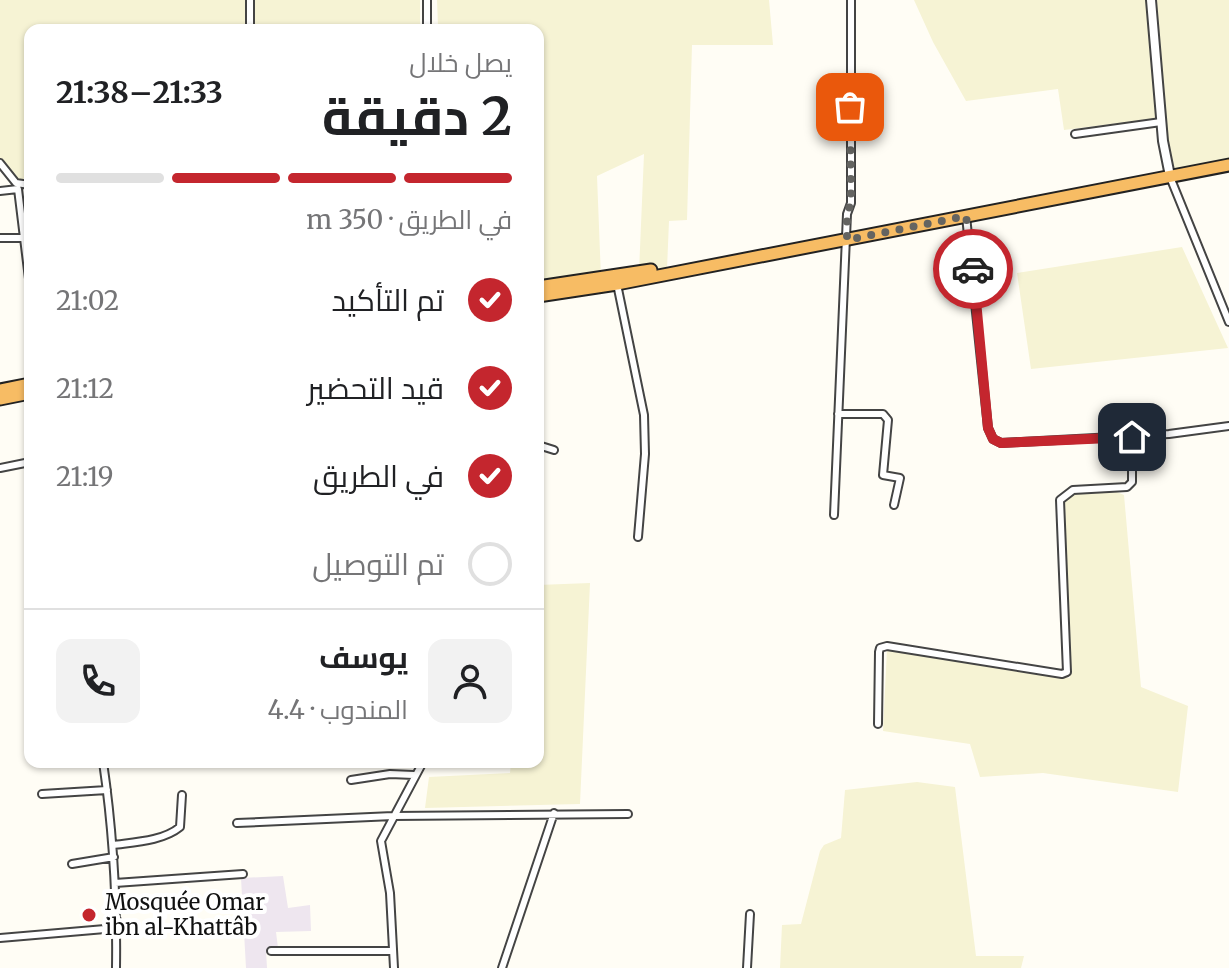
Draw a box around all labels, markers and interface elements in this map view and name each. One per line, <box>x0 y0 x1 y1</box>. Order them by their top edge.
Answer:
text: يصل خلال <box>409 46 512 79</box>
text: 21:33–21:38 <box>56 73 223 111</box>
pin <box>816 73 884 141</box>
text: 2 دقيقة <box>322 84 512 149</box>
icon: bag <box>828 85 872 129</box>
text: في الطريق · 350 m <box>306 203 512 236</box>
courier <box>933 229 1013 309</box>
icon: car <box>951 247 995 291</box>
icon: check <box>468 278 512 322</box>
text: تم التأكيد <box>332 281 444 319</box>
text: 21:02 <box>56 284 119 317</box>
icon: check <box>468 366 512 410</box>
text: قيد التحضير <box>307 369 444 407</box>
text: 21:12 <box>56 372 114 405</box>
pin <box>1098 403 1166 471</box>
icon: home <box>1110 415 1154 459</box>
icon: check <box>468 454 512 498</box>
text: في الطريق <box>313 457 444 495</box>
text: 21:19 <box>56 460 113 493</box>
text: تم التوصيل <box>312 545 444 583</box>
text: يوسف <box>319 638 408 676</box>
button: phone <box>56 639 140 723</box>
button: person <box>428 639 512 723</box>
text: المندوب · 4.4 <box>267 693 408 726</box>
place label: Mosquée Omar ibn al-Khattâb <box>105 888 265 941</box>
marker: Mosquée Omar ibn al-Khattâb <box>80 906 98 924</box>

